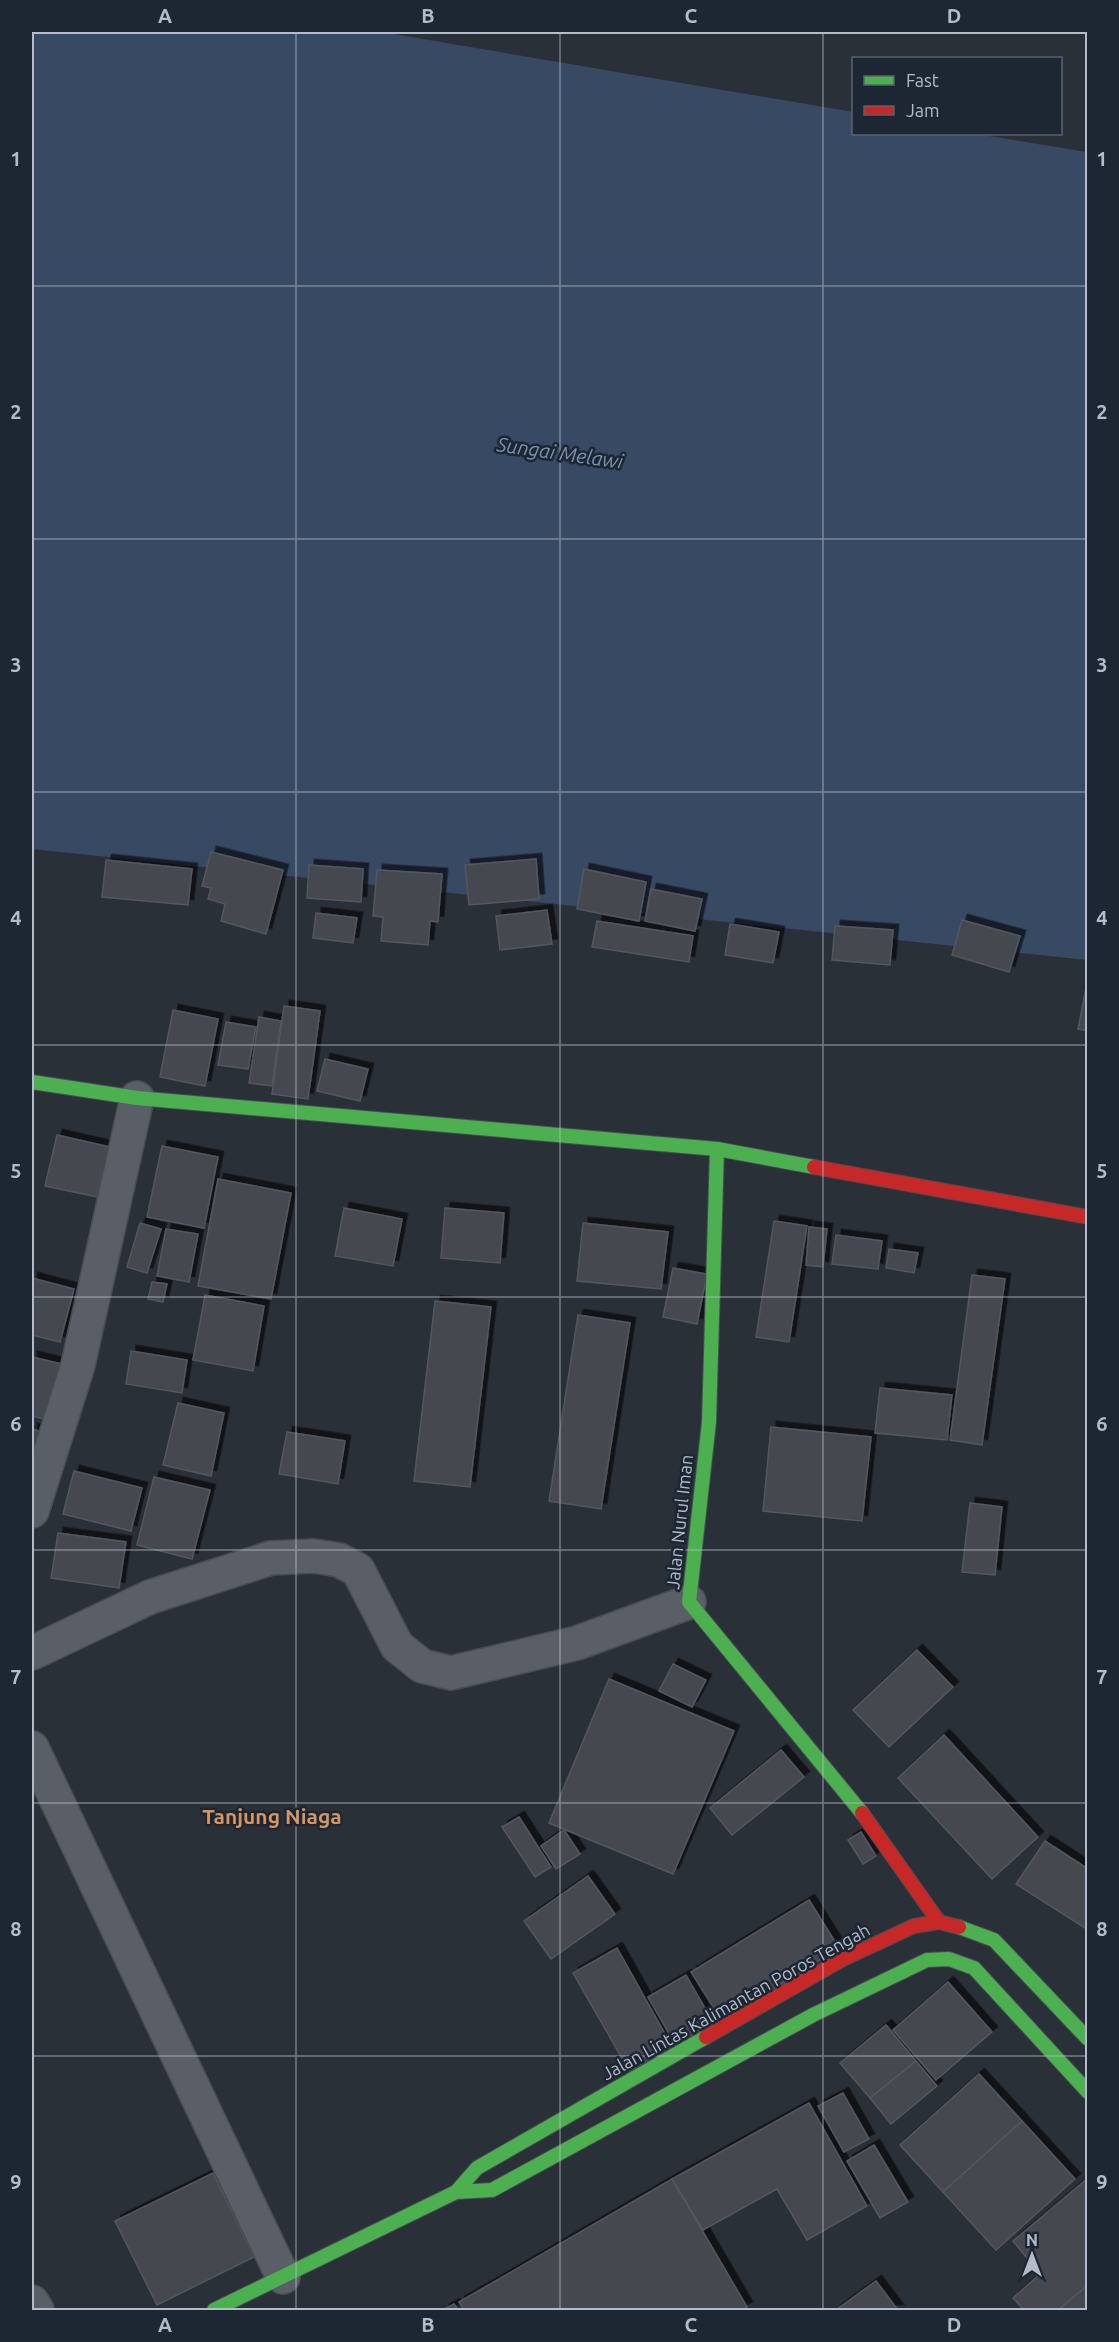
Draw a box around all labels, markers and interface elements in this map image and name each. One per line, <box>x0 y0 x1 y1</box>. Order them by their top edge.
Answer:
text: A <box>158 4 172 27</box>
text: B <box>421 4 435 27</box>
text: C <box>685 4 698 27</box>
text: D <box>947 4 961 27</box>
legend <box>852 57 1062 135</box>
text: Fast <box>906 70 939 90</box>
text: Jam <box>906 100 940 120</box>
text: 1 <box>10 147 22 170</box>
text: 1 <box>1096 147 1108 170</box>
text: 2 <box>10 400 22 423</box>
text: 2 <box>1096 400 1108 423</box>
water label: Sungai Melawi <box>495 432 626 473</box>
text: 3 <box>10 653 22 676</box>
text: 3 <box>1096 653 1108 676</box>
text: 4 <box>10 906 22 929</box>
text: 4 <box>1096 906 1108 929</box>
text: 5 <box>10 1159 22 1182</box>
text: 5 <box>1096 1159 1108 1182</box>
text: 6 <box>10 1412 22 1435</box>
text: 6 <box>1096 1412 1108 1435</box>
street label: Jalan Nurul Iman <box>662 1454 696 1590</box>
text: 7 <box>10 1665 22 1688</box>
text: 7 <box>1096 1665 1108 1688</box>
district label: Tanjung Niaga <box>202 1804 342 1828</box>
text: 8 <box>10 1917 22 1940</box>
text: 8 <box>1096 1917 1108 1940</box>
street label: Jalan Lintas Kalimantan Poros Tengah <box>598 1919 873 2083</box>
text: 9 <box>10 2170 22 2193</box>
text: 9 <box>1096 2170 1108 2193</box>
north arrow <box>1002 2225 1062 2285</box>
text: N <box>1026 2231 1038 2249</box>
text: A <box>158 2313 172 2336</box>
text: B <box>421 2313 435 2336</box>
text: C <box>685 2313 698 2336</box>
text: D <box>947 2313 961 2336</box>

